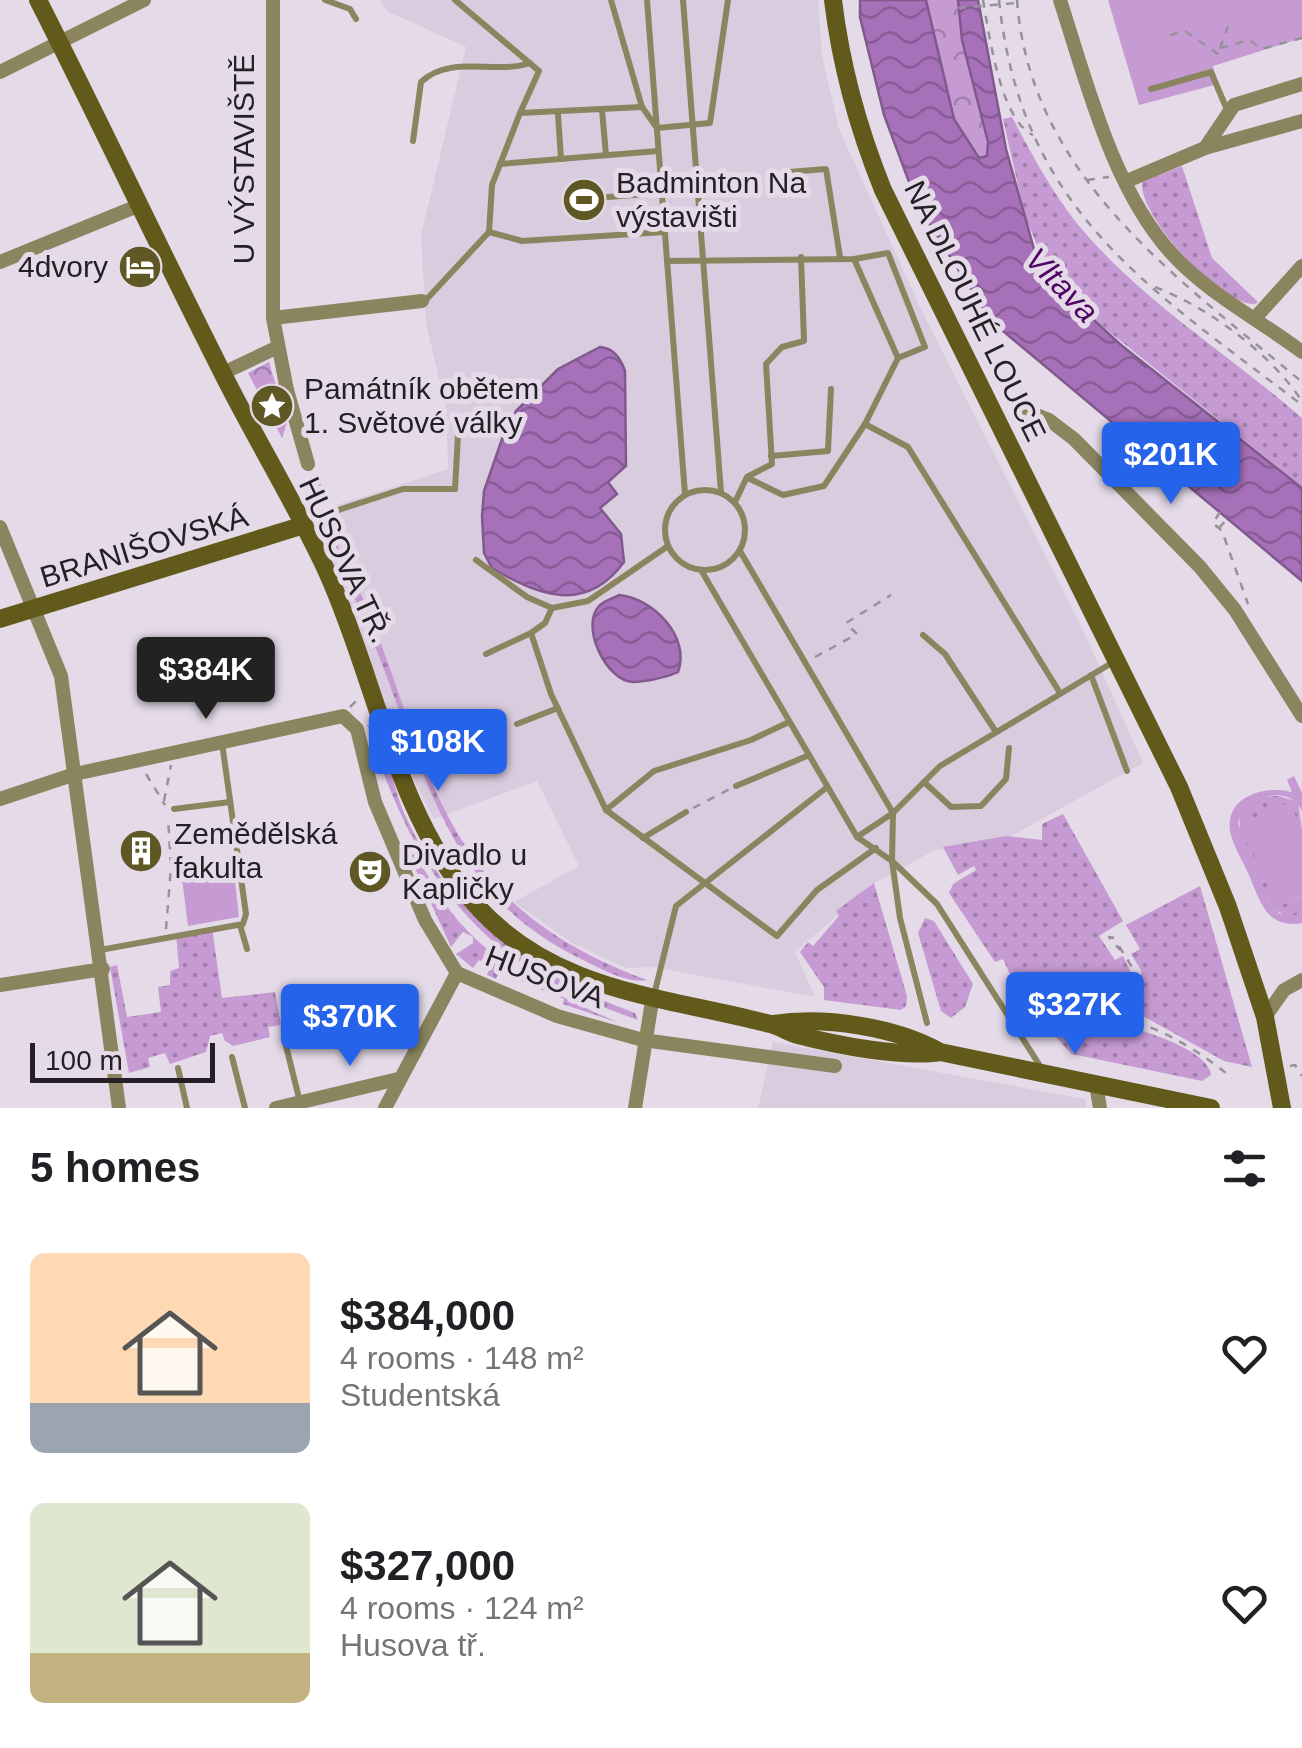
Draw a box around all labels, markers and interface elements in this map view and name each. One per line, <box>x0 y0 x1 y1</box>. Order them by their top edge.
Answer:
street label: U VÝSTAVIŠTĚ <box>227 54 260 264</box>
place label: Badminton Na výstavišti <box>616 166 806 233</box>
street label: NA DLOUHÉ LOUCE <box>898 175 1053 446</box>
sports icon: Badminton Na výstavišti <box>561 177 607 223</box>
water label: Vltava <box>1018 241 1106 329</box>
hotel icon: 4dvory <box>117 244 163 290</box>
place label: 4dvory <box>18 250 108 283</box>
place label: Památník obětem 1. Světové války <box>304 372 539 439</box>
place icon: Památník obětem 1. Světové války <box>249 383 295 429</box>
pin: $201K <box>1101 422 1241 507</box>
text: $201K <box>1124 436 1218 472</box>
street label: HUSOVA TŘ. <box>293 472 398 648</box>
street label: BRANIŠOVSKÁ <box>36 499 252 594</box>
pin: $384K <box>136 637 276 722</box>
text: $384K <box>159 651 253 687</box>
pin: $108K <box>368 709 508 794</box>
text: $108K <box>391 723 485 759</box>
place label: Zemědělská fakulta <box>174 817 338 884</box>
building icon: Zemědělská fakulta <box>118 828 164 874</box>
place label: Divadlo u Kapličky <box>402 838 527 905</box>
theatre icon: Divadlo u Kapličky <box>347 849 393 895</box>
street label: HUSOVA <box>481 939 609 1014</box>
pin: $327K <box>1005 972 1145 1057</box>
pin: $370K <box>280 984 420 1069</box>
text: $327K <box>1028 986 1122 1022</box>
text: $370K <box>303 998 397 1034</box>
scale bar <box>30 1038 215 1082</box>
text: 100 m <box>45 1045 123 1076</box>
icon: filters <box>1217 1141 1272 1196</box>
text: 5 homes <box>30 1144 200 1191</box>
text: $384,000 <box>340 1292 515 1339</box>
icon: home <box>110 1293 230 1413</box>
icon: heart <box>1217 1326 1272 1381</box>
text: 4 rooms · 148 m² <box>340 1340 584 1376</box>
text: Studentská <box>340 1377 500 1413</box>
text: $327,000 <box>340 1542 515 1589</box>
icon: home <box>110 1543 230 1663</box>
icon: heart <box>1217 1576 1272 1631</box>
text: 4 rooms · 124 m² <box>340 1590 584 1626</box>
text: Husova tř. <box>340 1627 486 1663</box>

